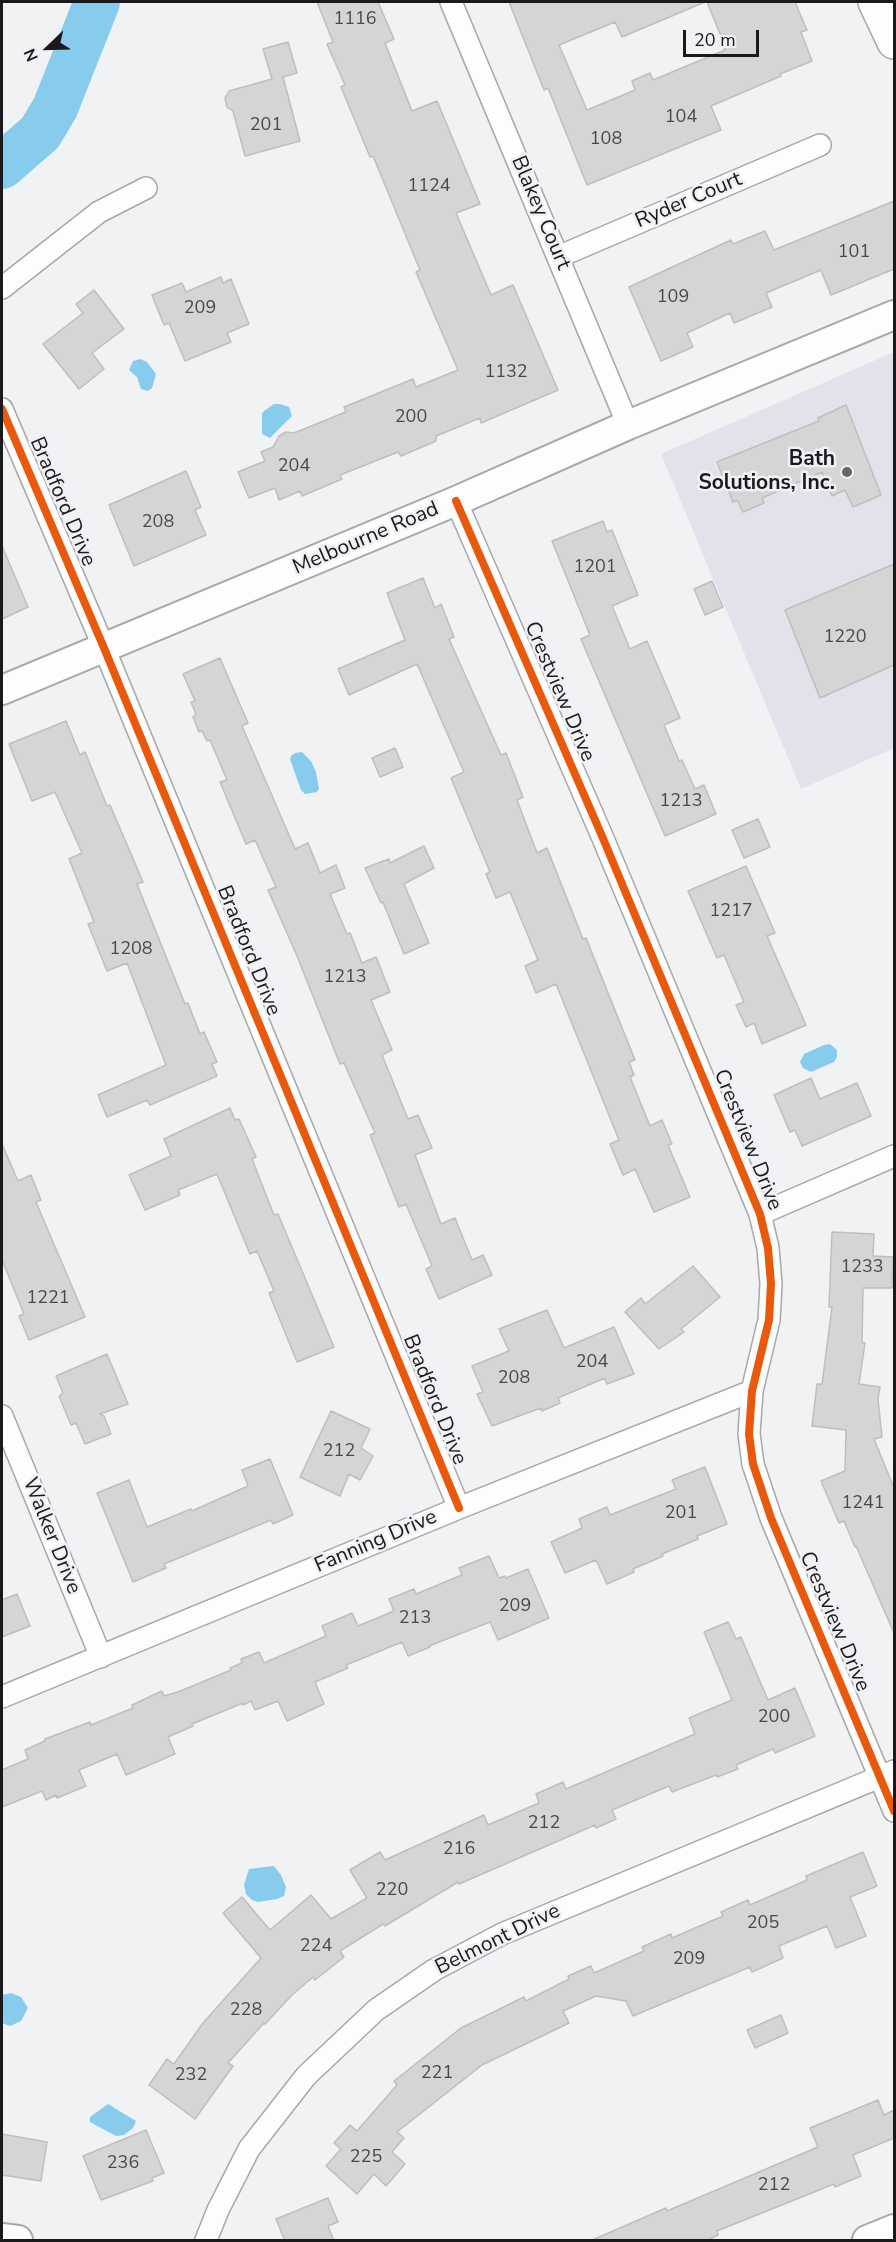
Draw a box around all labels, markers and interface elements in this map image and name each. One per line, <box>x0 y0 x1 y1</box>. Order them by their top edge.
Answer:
house number: 1116 <box>333 9 377 31</box>
north arrow <box>18 18 78 78</box>
scale bar <box>686 18 762 56</box>
text: 20 m <box>694 28 736 52</box>
text: N <box>19 45 44 65</box>
house number: 104 <box>665 107 697 129</box>
house number: 201 <box>250 115 282 137</box>
house number: 108 <box>590 129 622 151</box>
street label: Blakey Court <box>505 152 575 274</box>
street label: Ryder Court <box>632 167 746 235</box>
house number: 1124 <box>407 176 451 198</box>
house number: 101 <box>838 242 870 264</box>
house number: 109 <box>657 287 689 309</box>
house number: 209 <box>184 298 216 320</box>
house number: 1132 <box>484 362 528 384</box>
house number: 200 <box>395 407 427 429</box>
street label: Bradford Drive <box>23 433 101 571</box>
place label: Bath Solutions, Inc. <box>698 447 835 497</box>
house number: 204 <box>278 456 310 478</box>
marker: Bath Solutions, Inc. <box>840 465 854 479</box>
street label: Melbourne Road <box>289 497 443 581</box>
house number: 208 <box>142 512 174 534</box>
house number: 1201 <box>573 557 617 579</box>
street label: Crestview Drive <box>518 618 600 766</box>
house number: 1220 <box>823 627 867 649</box>
house number: 1213 <box>659 791 703 813</box>
street label: Bradford Drive <box>210 882 286 1020</box>
house number: 1217 <box>709 901 753 923</box>
house number: 1208 <box>109 939 153 961</box>
house number: 1213 <box>323 967 367 989</box>
street label: Crestview Drive <box>707 1066 787 1214</box>
house number: 1233 <box>840 1257 884 1279</box>
house number: 1221 <box>26 1288 70 1310</box>
street label: Bradford Drive <box>396 1331 472 1469</box>
house number: 204 <box>576 1352 608 1374</box>
house number: 208 <box>498 1368 530 1390</box>
house number: 212 <box>323 1441 355 1463</box>
street label: Walker Drive <box>16 1474 86 1598</box>
house number: 1241 <box>841 1493 885 1515</box>
house number: 201 <box>665 1503 697 1525</box>
street label: Fanning Drive <box>311 1505 441 1579</box>
street label: Crestview Drive <box>793 1548 875 1696</box>
house number: 209 <box>499 1596 531 1618</box>
house number: 213 <box>399 1608 431 1630</box>
house number: 200 <box>758 1707 790 1729</box>
house number: 212 <box>528 1813 560 1835</box>
house number: 216 <box>443 1839 475 1861</box>
house number: 220 <box>376 1880 408 1902</box>
street label: Belmont Drive <box>431 1899 565 1981</box>
house number: 205 <box>747 1913 779 1935</box>
house number: 224 <box>300 1936 332 1958</box>
house number: 209 <box>673 1949 705 1971</box>
house number: 228 <box>230 2000 262 2022</box>
house number: 221 <box>421 2063 453 2085</box>
house number: 232 <box>175 2065 207 2087</box>
house number: 225 <box>350 2147 382 2169</box>
house number: 236 <box>107 2153 139 2175</box>
house number: 212 <box>758 2175 790 2197</box>

